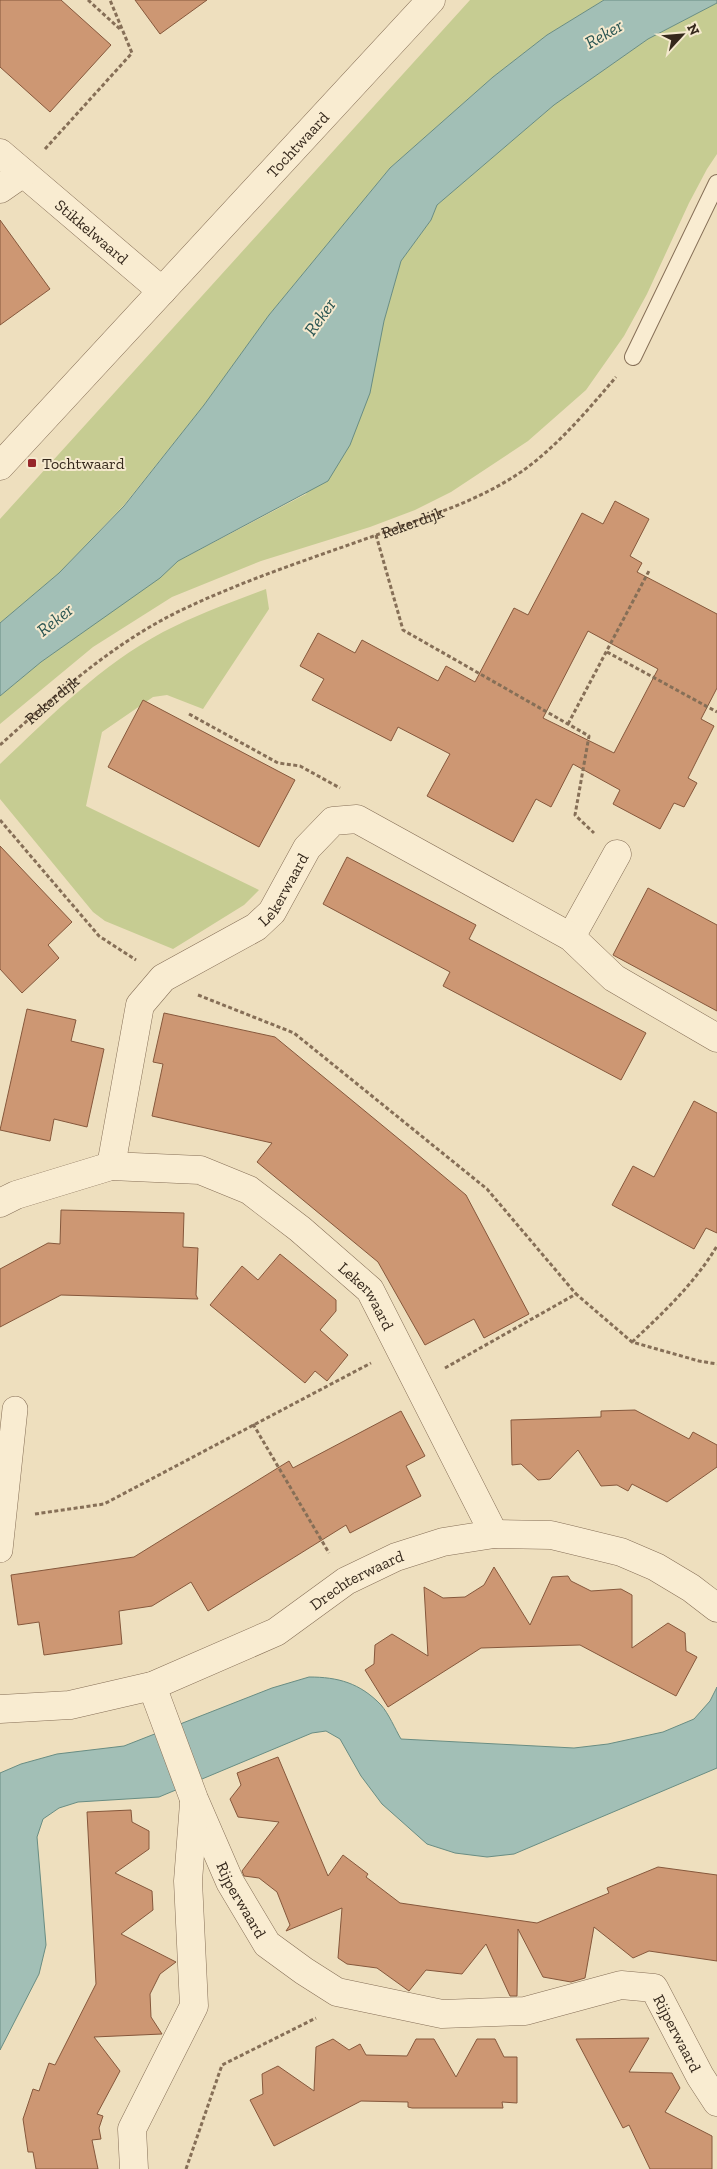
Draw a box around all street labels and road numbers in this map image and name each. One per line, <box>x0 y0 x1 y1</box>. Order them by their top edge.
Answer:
street label: Tochtwaard <box>262 107 333 181</box>
street label: Stikkelwaard <box>52 195 133 268</box>
street label: Rekerdijk <box>378 502 447 542</box>
street label: Rekerdijk <box>21 671 83 728</box>
street label: Lekerwaard <box>254 849 312 930</box>
street label: Lekerwaard <box>335 1258 398 1333</box>
street label: Drechterwaard <box>306 1546 406 1614</box>
street label: Rijperwaard <box>213 1859 271 1941</box>
street label: Rijperwaard <box>650 1991 706 2075</box>

